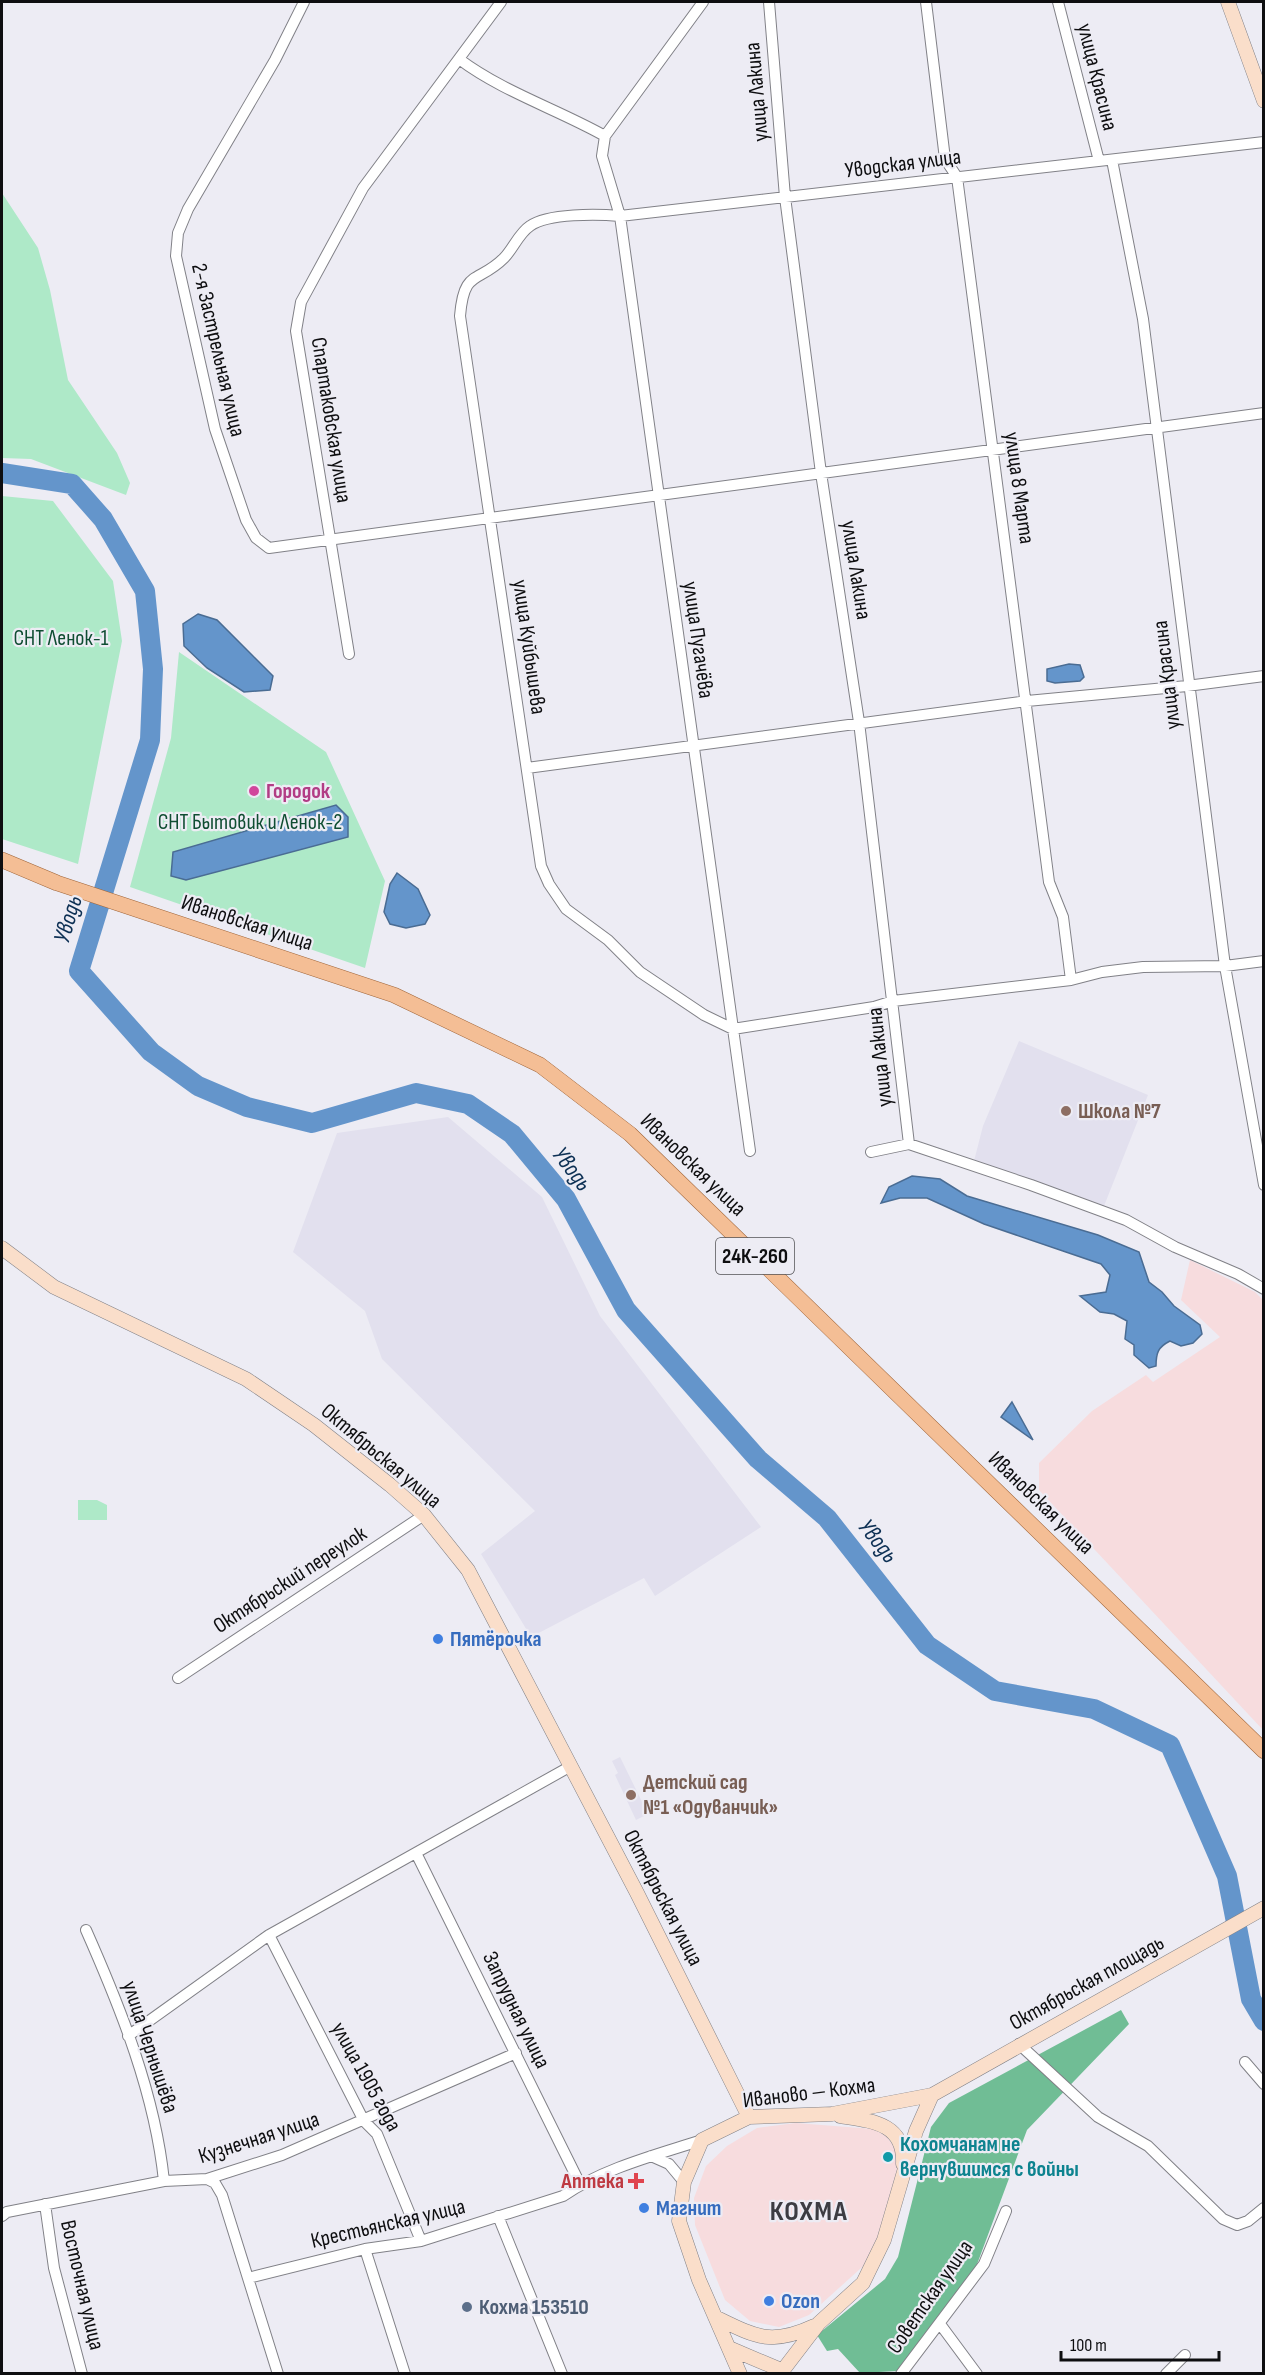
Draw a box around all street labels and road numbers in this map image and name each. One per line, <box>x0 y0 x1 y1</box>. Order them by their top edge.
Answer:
street label: улица Красина <box>1071 21 1123 133</box>
street label: улица Лакина <box>739 41 775 143</box>
street label: Уводская улица <box>843 143 963 185</box>
street label: 2-я Застрельная улица <box>185 261 251 439</box>
street label: Спартаковская улица <box>305 335 357 505</box>
street label: улица 8 Марта <box>998 430 1040 546</box>
street label: улица Лакина <box>835 519 877 621</box>
street label: улица Куйбышева <box>506 578 552 716</box>
street label: улица Пугачёва <box>676 580 720 700</box>
street label: улица Красина <box>1147 619 1187 731</box>
street label: Ивановская улица <box>178 889 316 957</box>
street label: улица Лакина <box>861 1006 899 1108</box>
street label: Ивановская улица <box>634 1108 752 1222</box>
road number: 24К-260 <box>716 1238 794 1274</box>
street label: Октябрьская улица <box>315 1398 447 1514</box>
street label: Ивановская улица <box>982 1446 1100 1560</box>
street label: Октябрьский переулок <box>208 1520 372 1640</box>
street label: Октябрьская улица <box>617 1825 709 1971</box>
street label: Октябрьская площадь <box>1005 1929 1169 2037</box>
street label: Запрудная улица <box>476 1947 556 2073</box>
street label: улица Чернышёва <box>116 1978 184 2116</box>
street label: улица 1905 года <box>325 2018 407 2136</box>
street label: Иваново — Кохма <box>741 2071 877 2115</box>
street label: Кузнечная улица <box>195 2106 323 2170</box>
street label: Крестьянская улица <box>308 2193 468 2255</box>
street label: Восточная улица <box>54 2217 110 2353</box>
street label: Советская улица <box>881 2235 979 2359</box>

